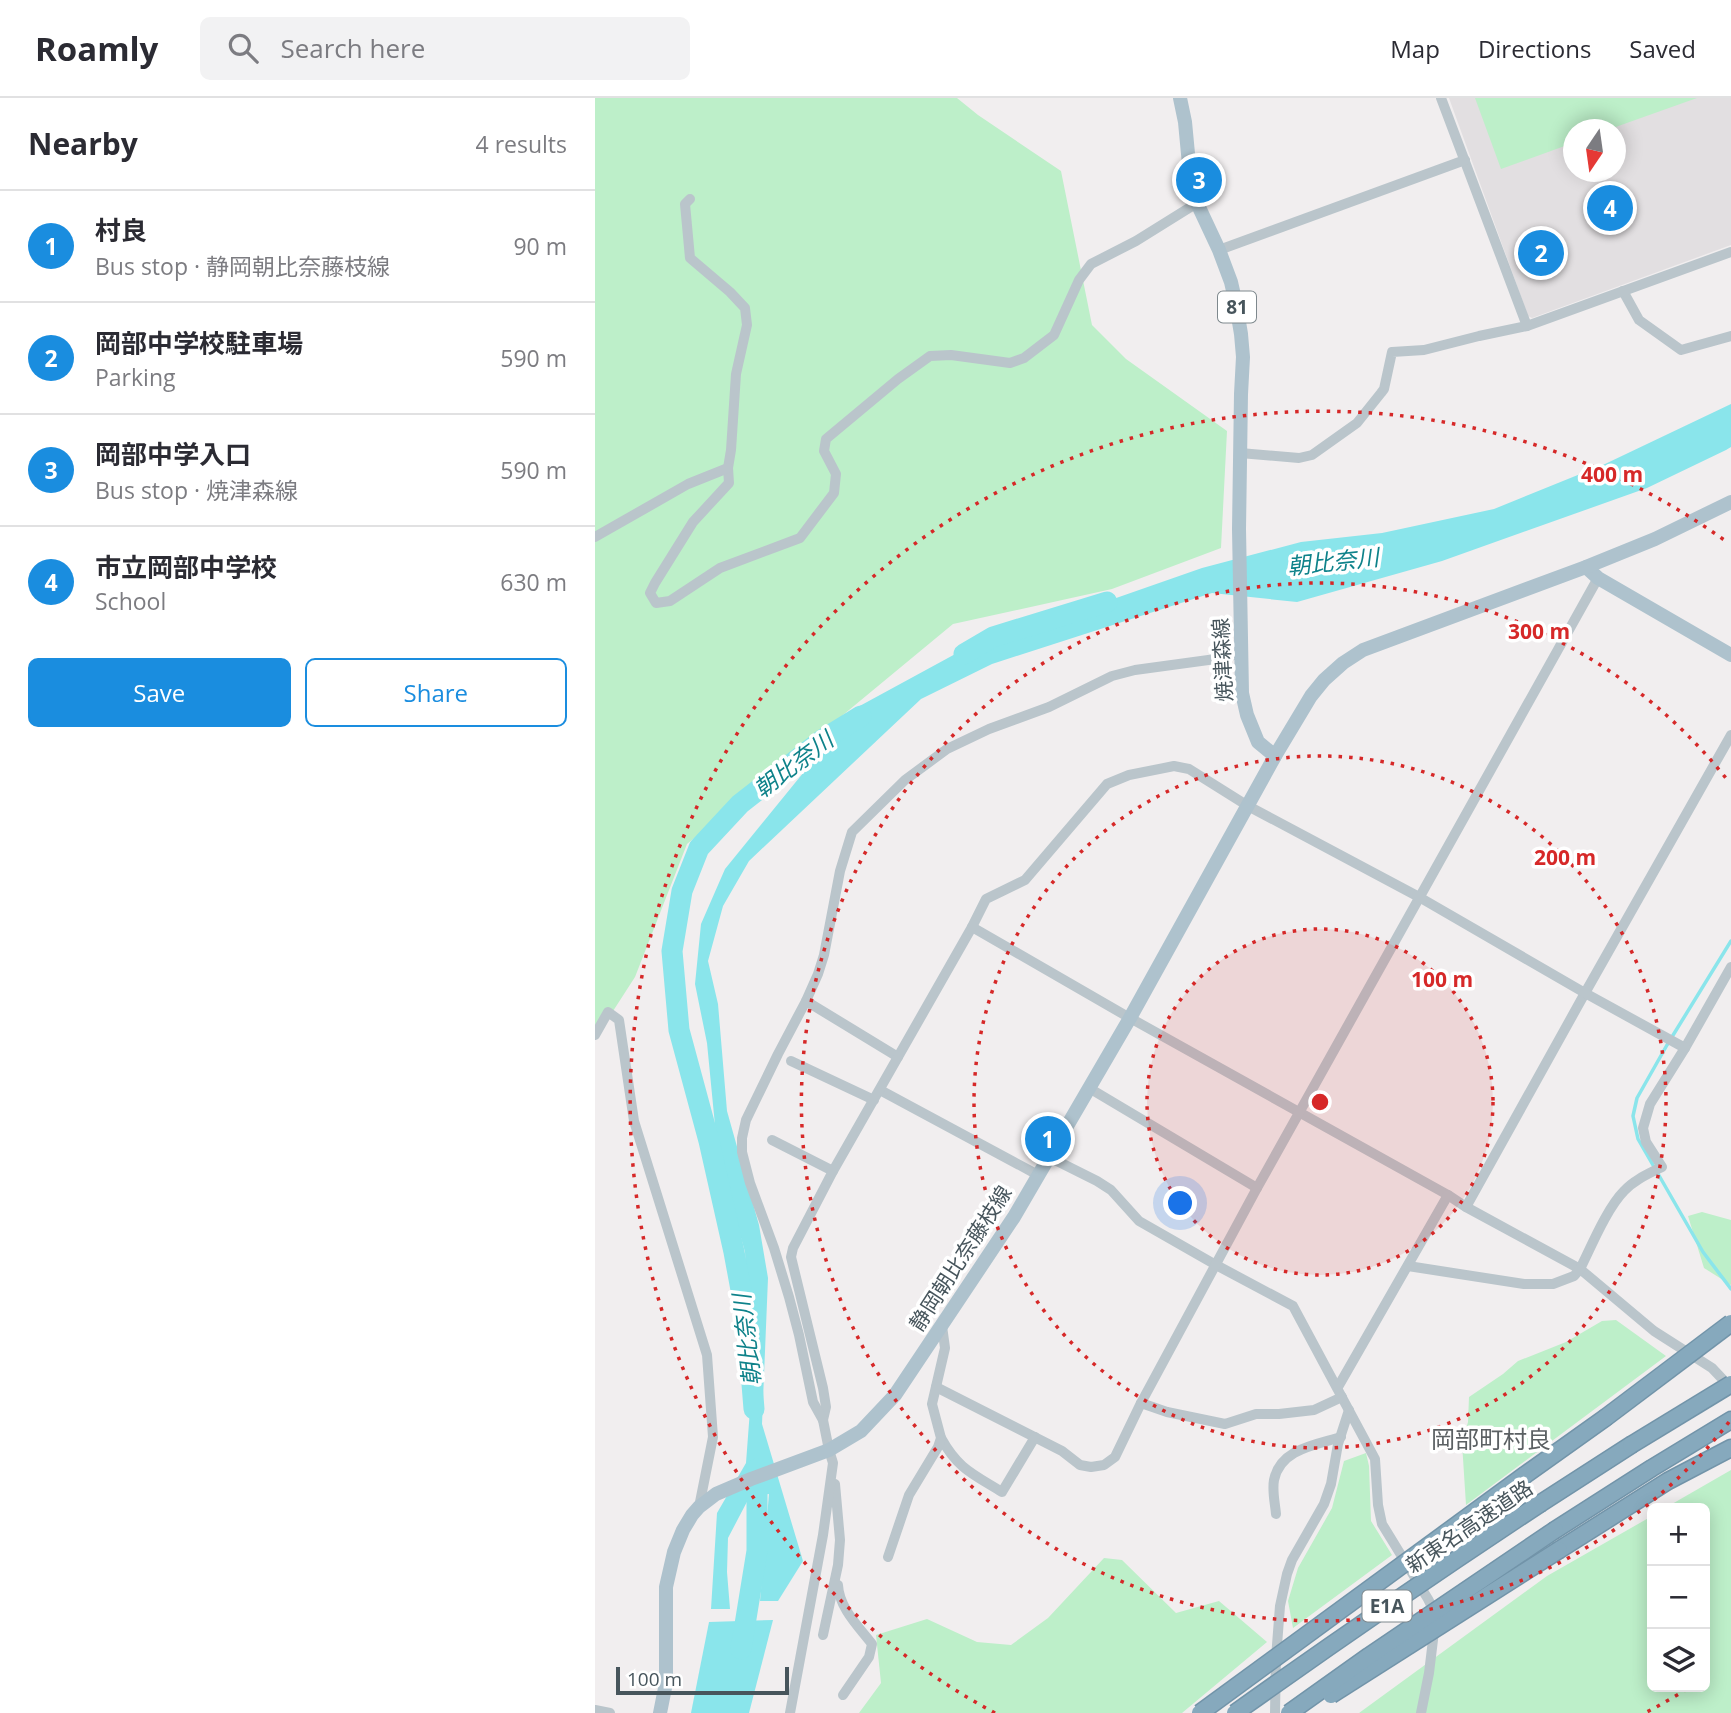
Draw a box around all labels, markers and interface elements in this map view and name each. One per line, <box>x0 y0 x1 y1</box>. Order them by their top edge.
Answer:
search box <box>200 17 690 80</box>
text: Roamly <box>35 26 158 71</box>
icon: search <box>224 29 262 67</box>
text: Search here <box>280 30 425 66</box>
text: Map <box>1390 32 1440 65</box>
text: Directions <box>1478 32 1591 65</box>
text: Saved <box>1629 32 1696 65</box>
north arrow <box>1563 119 1626 182</box>
text: Nearby <box>28 123 138 164</box>
text: 4 results <box>476 128 567 160</box>
pin: 3 <box>1176 154 1222 206</box>
pin: 4 <box>1587 182 1633 234</box>
text: 村良 <box>95 212 147 248</box>
pin: 2 <box>1518 227 1564 279</box>
text: 1 <box>44 230 58 262</box>
text: 90 m <box>513 230 567 262</box>
text: Bus stop · 静岡朝比奈藤枝線 <box>95 250 390 282</box>
road number: 81 <box>1218 292 1256 322</box>
text: 岡部中学校駐車場 <box>95 325 303 361</box>
text: 2 <box>44 342 58 374</box>
text: 590 m <box>500 342 567 374</box>
text: Parking <box>95 361 176 393</box>
text: 岡部中学入口 <box>95 436 251 472</box>
text: 3 <box>44 454 58 486</box>
text: 590 m <box>500 454 567 486</box>
text: 400 m <box>1581 460 1643 488</box>
text: Bus stop · 焼津森線 <box>95 474 298 506</box>
water label: 朝比奈川 <box>1286 540 1383 582</box>
text: 市立岡部中学校 <box>95 549 277 585</box>
text: 4 <box>44 566 58 598</box>
text: 630 m <box>500 566 567 598</box>
text: School <box>95 585 166 617</box>
street label: 焼津森線 <box>1206 617 1238 703</box>
text: 300 m <box>1508 617 1570 645</box>
button: Save <box>28 658 291 727</box>
button: Share <box>305 658 567 727</box>
water label: 朝比奈川 <box>747 722 842 804</box>
text: 200 m <box>1534 843 1596 871</box>
text: 100 m <box>1411 965 1473 993</box>
centre of rings <box>1308 1090 1332 1114</box>
pin: 1 <box>1025 1113 1071 1165</box>
street label: 静岡朝比奈藤枝線 <box>903 1180 1017 1336</box>
your location <box>1163 1186 1197 1220</box>
water label: 朝比奈川 <box>724 1289 767 1388</box>
district label: 岡部町村良 <box>1431 1422 1551 1455</box>
street label: 新東名高速道路 <box>1400 1473 1538 1579</box>
map controls <box>1647 1503 1710 1692</box>
button: + <box>1647 1503 1710 1566</box>
button: − <box>1647 1566 1710 1629</box>
road number: E1A <box>1363 1590 1411 1622</box>
button: layers <box>1647 1629 1710 1692</box>
scale bar <box>616 1664 789 1696</box>
text: 100 m <box>627 1666 682 1692</box>

